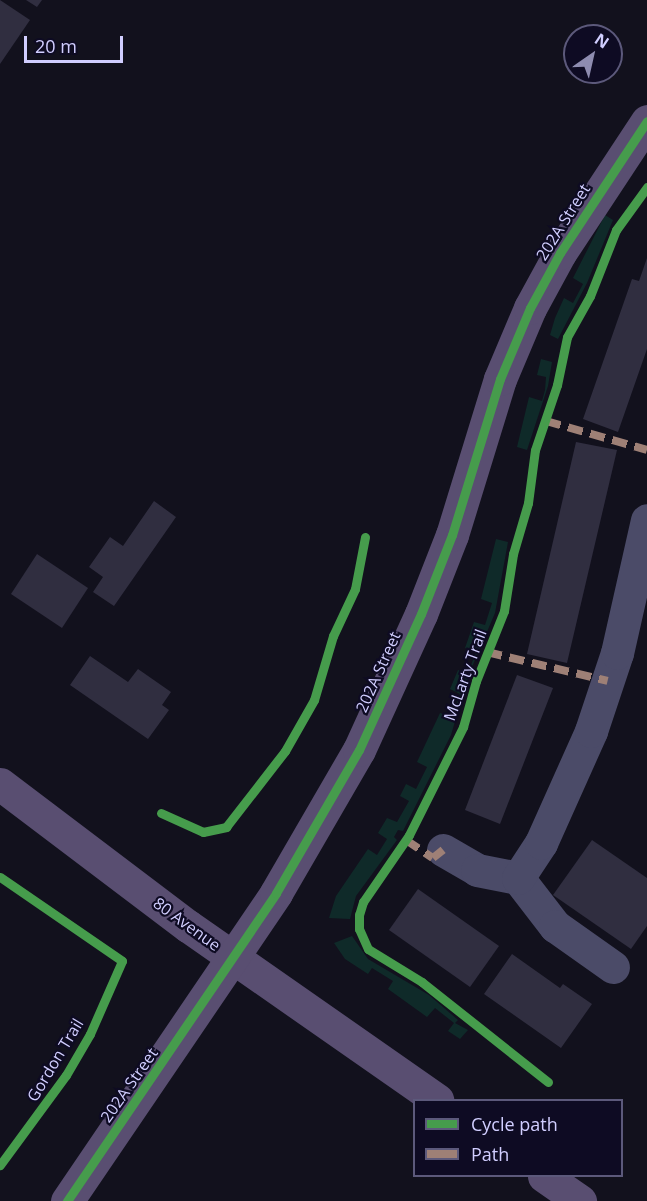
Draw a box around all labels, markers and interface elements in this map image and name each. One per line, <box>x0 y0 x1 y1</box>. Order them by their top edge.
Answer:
scale bar <box>27 24 126 62</box>
north arrow <box>563 24 623 84</box>
text: N <box>590 28 613 53</box>
text: 20 m <box>35 34 77 58</box>
street label: 202A Street <box>532 180 594 264</box>
street label: McLarty Trail <box>440 627 490 723</box>
street label: 202A Street <box>352 629 404 715</box>
street label: 80 Avenue <box>150 893 224 955</box>
street label: Gordon Trail <box>23 1015 87 1105</box>
street label: 202A Street <box>96 1044 162 1126</box>
legend <box>413 1099 623 1177</box>
text: Cycle path <box>471 1112 558 1136</box>
text: Path <box>471 1142 509 1166</box>

